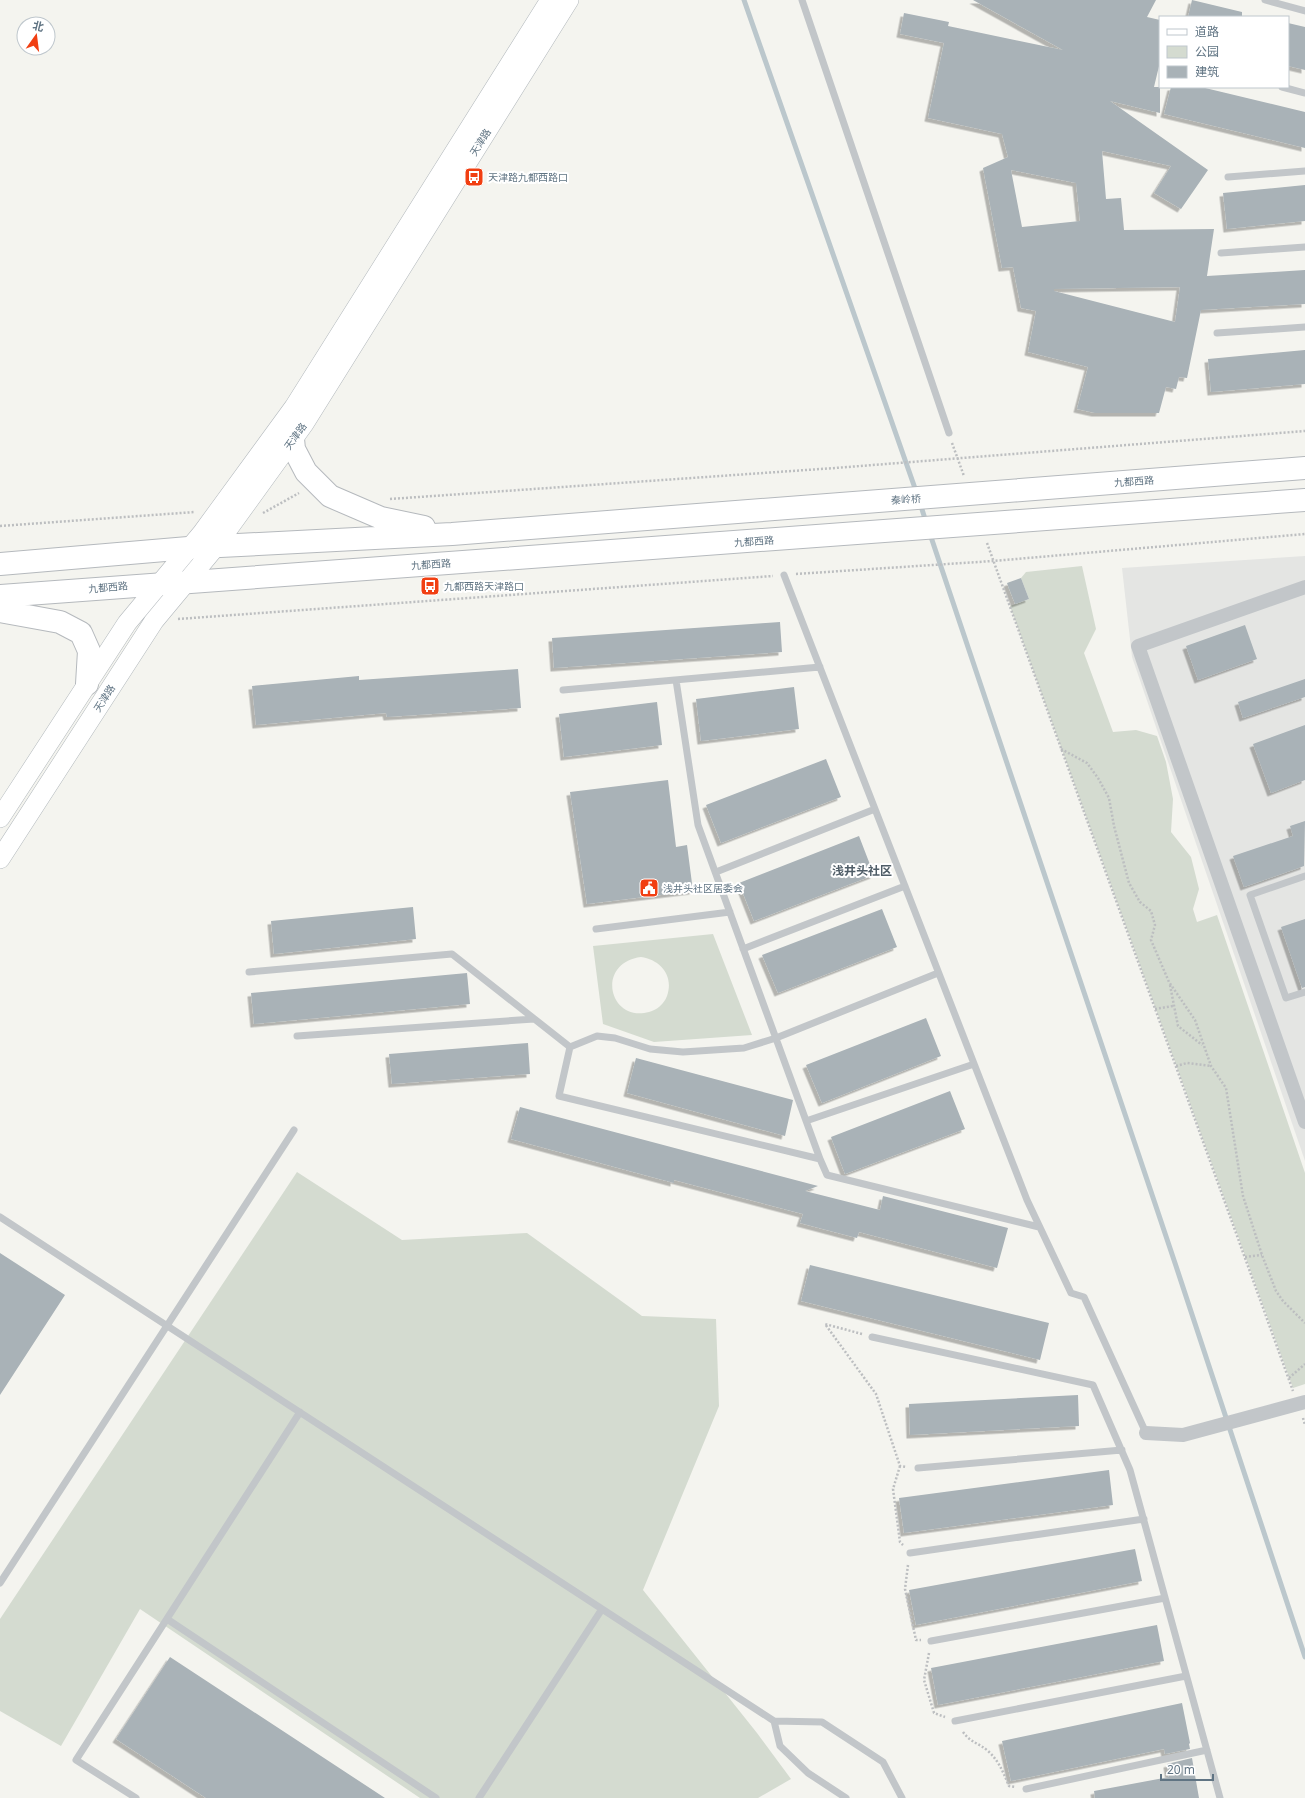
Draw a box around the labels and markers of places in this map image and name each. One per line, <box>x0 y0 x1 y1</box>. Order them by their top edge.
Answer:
bus stop icon: 天津路九都西路口 <box>463 166 485 188</box>
place label: 天津路九都西路口 <box>488 170 568 184</box>
bus stop icon: 九都西路天津路口 <box>419 575 441 597</box>
place label: 九都西路天津路口 <box>444 579 524 593</box>
public building icon: 浅井头社区居委会 <box>638 877 660 899</box>
place label: 浅井头社区居委会 <box>663 881 743 895</box>

